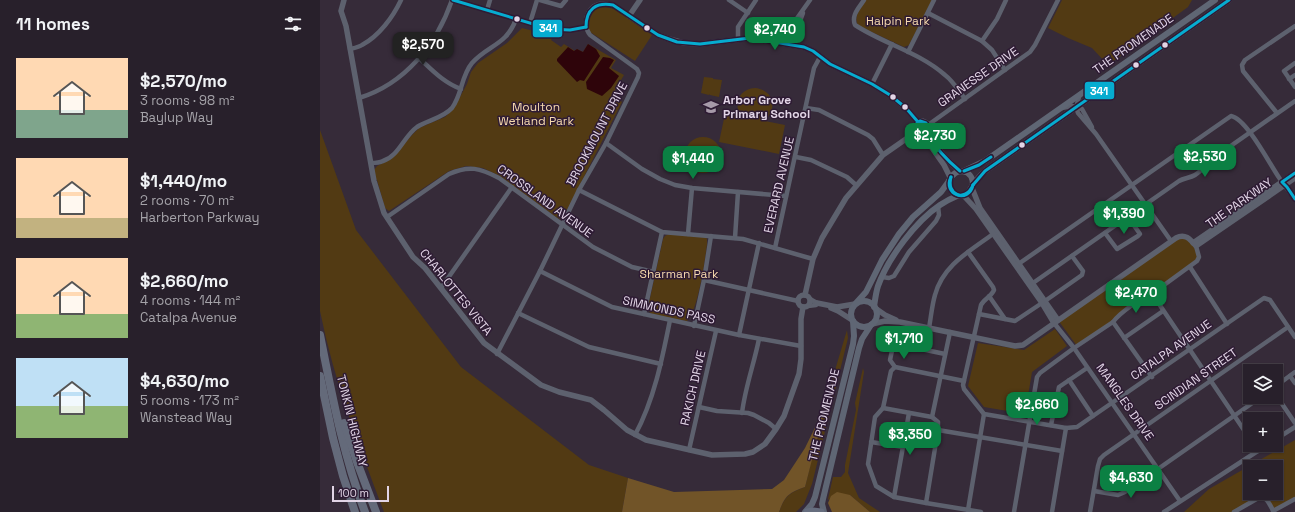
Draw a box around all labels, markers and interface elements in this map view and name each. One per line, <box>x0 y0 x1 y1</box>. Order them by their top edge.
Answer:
street label: THE PROMENADE <box>1090 10 1177 78</box>
text: 11 homes <box>16 13 90 35</box>
icon: filters <box>282 13 304 35</box>
park label: Halpin Park <box>866 13 930 29</box>
unlabelled marker <box>512 14 522 24</box>
pin: $2,740 <box>742 17 808 51</box>
line badge: 341 <box>532 19 563 38</box>
text: 341 <box>539 21 557 35</box>
text: $2,740 <box>754 21 796 38</box>
unlabelled marker <box>642 23 652 33</box>
pin: $2,570 <box>390 32 456 66</box>
text: $2,570 <box>402 36 444 53</box>
unlabelled marker <box>1160 40 1170 50</box>
street label: GRANESSE DRIVE <box>935 43 1022 111</box>
unlabelled marker <box>1131 60 1141 70</box>
text: $2,570/mo <box>140 70 227 92</box>
icon: home <box>48 74 96 122</box>
street label: BROOKMOUNT DRIVE <box>563 79 631 189</box>
line badge: 341 <box>1084 81 1115 100</box>
text: 341 <box>1090 84 1108 98</box>
text: 3 rooms · 98 m² <box>140 92 234 109</box>
place label: Arbor Grove Primary School <box>723 92 810 122</box>
unlabelled marker <box>888 92 898 102</box>
school or university icon: Arbor Grove Primary School <box>702 98 720 116</box>
park label: Moulton Wetland Park <box>498 99 574 129</box>
unlabelled marker <box>900 102 910 112</box>
text: Baylup Way <box>140 109 213 126</box>
pin: $2,730 <box>902 123 968 157</box>
text: $2,730 <box>914 127 956 144</box>
street label: EVERARD AVENUE <box>760 135 798 235</box>
unlabelled marker <box>1017 140 1027 150</box>
pin: $2,530 <box>1172 144 1238 178</box>
pin: $1,440 <box>660 146 726 180</box>
text: $2,530 <box>1183 148 1227 165</box>
text: $1,440 <box>672 150 714 167</box>
street label: CROSSLAND AVENUE <box>494 161 596 241</box>
text: $1,440/mo <box>140 170 227 192</box>
icon: home <box>48 174 96 222</box>
street label: THE PARKWAY <box>1203 174 1276 232</box>
text: 2 rooms · 70 m² <box>140 192 234 209</box>
pin: $1,390 <box>1091 201 1157 235</box>
text: $1,390 <box>1103 205 1145 222</box>
text: Harberton Parkway <box>140 209 260 226</box>
street label: CHARLOTTES VISTA <box>416 245 496 339</box>
park label: Sharman Park <box>640 266 719 282</box>
text: $2,660/mo <box>140 270 229 292</box>
icon: home <box>48 274 96 322</box>
pin: $2,470 <box>1103 280 1169 314</box>
text: $2,470 <box>1115 284 1157 301</box>
text: 4 rooms · 144 m² <box>140 292 240 309</box>
street label: SIMMONDS PASS <box>621 292 717 328</box>
text: Catalpa Avenue <box>140 309 237 326</box>
street label: CATALPA AVENUE <box>1127 316 1215 384</box>
pin: $1,710 <box>871 326 937 360</box>
text: $1,710 <box>885 330 923 347</box>
street label: SCINDIAN STREET <box>1151 344 1241 414</box>
street label: RAKICH DRIVE <box>677 349 709 427</box>
street label: MANGLES DRIVE <box>1093 360 1158 444</box>
map controls <box>1243 364 1283 500</box>
button: layers <box>1243 364 1283 404</box>
street label: THE PROMENADE <box>805 367 843 463</box>
text: $4,630/mo <box>140 370 229 392</box>
street label: TONKIN HIGHWAY <box>333 373 371 470</box>
icon: home <box>48 374 96 422</box>
text: 5 rooms · 173 m² <box>140 392 239 409</box>
pin: $2,660 <box>1004 392 1070 426</box>
text: $2,660 <box>1015 396 1059 413</box>
text: Wanstead Way <box>140 409 232 426</box>
button: + <box>1243 412 1283 452</box>
pin: $3,350 <box>877 422 943 456</box>
text: $3,350 <box>888 426 932 443</box>
button: − <box>1243 460 1283 500</box>
pin: $4,630 <box>1098 465 1164 499</box>
text: $4,630 <box>1109 469 1153 486</box>
scale bar <box>332 484 389 503</box>
text: 100 m <box>338 486 369 500</box>

